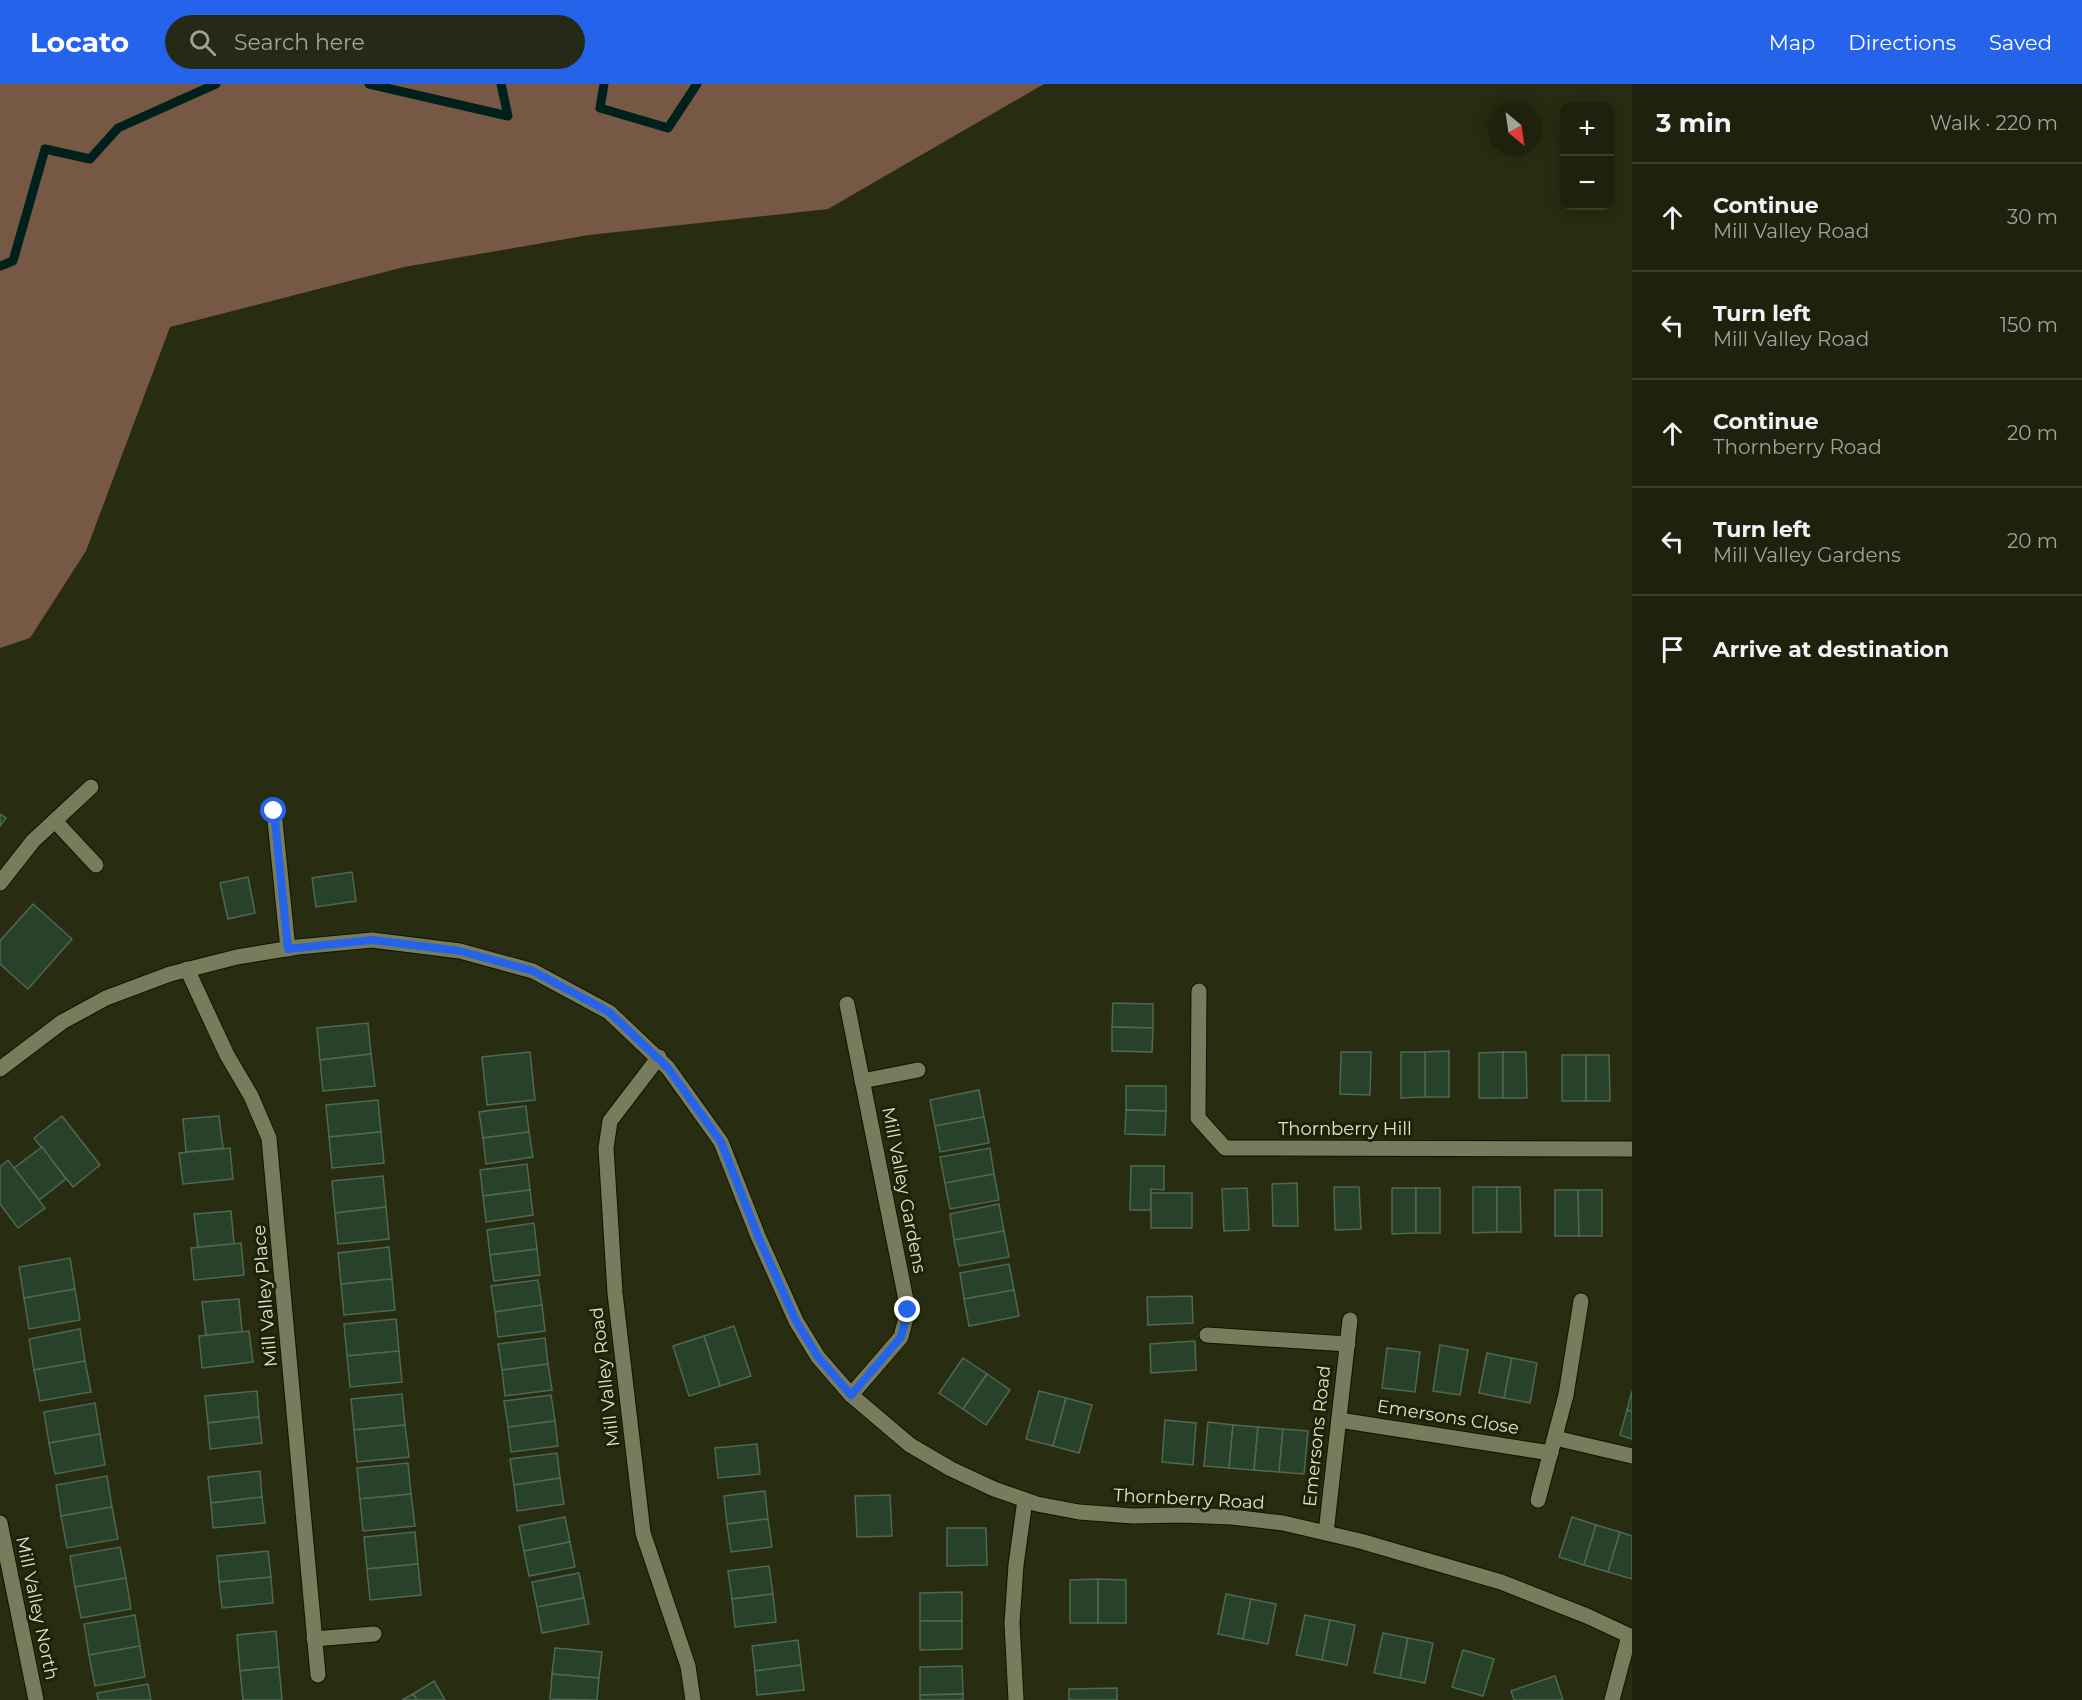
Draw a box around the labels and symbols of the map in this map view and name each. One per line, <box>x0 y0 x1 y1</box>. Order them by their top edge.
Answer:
north arrow <box>1488 102 1542 156</box>
route start <box>260 797 286 823</box>
street label: Mill Valley Gardens <box>877 1105 931 1275</box>
street label: Thornberry Hill <box>1278 1118 1412 1140</box>
street label: Mill Valley Place <box>248 1224 282 1368</box>
route end <box>894 1296 920 1322</box>
street label: Mill Valley Road <box>586 1306 624 1448</box>
street label: Emersons Road <box>1299 1364 1335 1508</box>
street label: Emersons Close <box>1375 1395 1521 1439</box>
street label: Thornberry Road <box>1113 1484 1265 1514</box>
street label: Mill Valley North <box>11 1534 63 1682</box>

